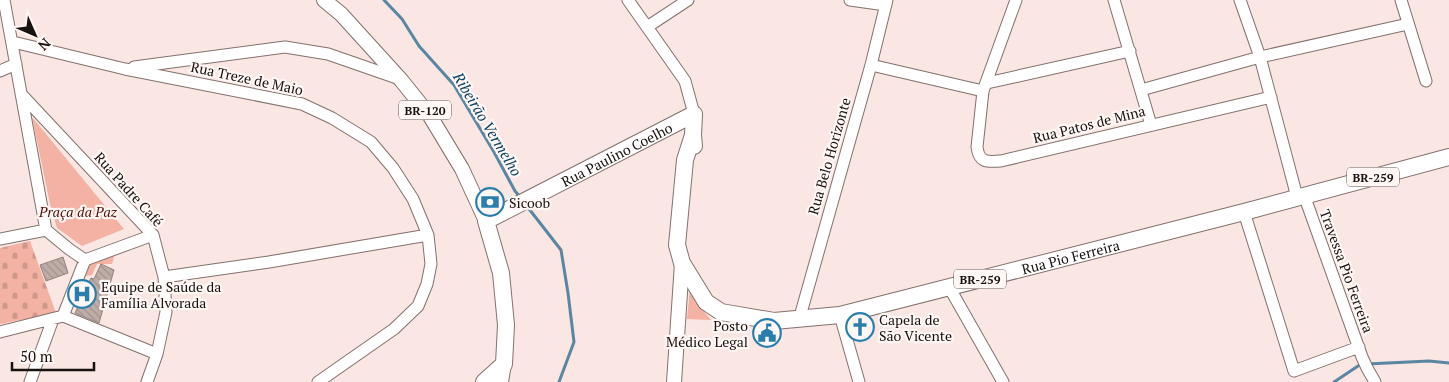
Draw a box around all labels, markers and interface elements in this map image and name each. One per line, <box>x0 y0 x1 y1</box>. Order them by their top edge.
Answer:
north arrow <box>10 10 60 60</box>
text: N <box>34 34 55 55</box>
street label: Rua Treze de Maio <box>189 57 305 99</box>
water label: Ribeirão Vermelho <box>449 68 527 180</box>
street label: Rua Belo Horizonte <box>803 95 855 217</box>
road number: BR-120 <box>399 100 451 120</box>
street label: Rua Patos de Mina <box>1031 101 1147 147</box>
street label: Rua Paulino Coelho <box>558 117 675 190</box>
street label: Rua Padre Café <box>90 148 168 230</box>
road number: BR-259 <box>1347 168 1399 186</box>
bank icon: Sicoob <box>475 187 505 217</box>
place label: Sicoob <box>509 193 550 212</box>
park label: Praça da Paz <box>38 202 118 221</box>
street label: Travessa Pio Ferreira <box>1316 207 1378 335</box>
street label: Rua Pio Ferreira <box>1019 235 1121 278</box>
road number: BR-259 <box>954 270 1006 288</box>
place label: Equipe de Saúde da Família Alvorada <box>101 277 221 312</box>
hospital icon: Equipe de Saúde da Família Alvorada <box>67 279 97 309</box>
place label: Capela de São Vicente <box>879 310 952 345</box>
church icon: Capela de São Vicente <box>845 312 875 342</box>
place label: Posto Médico Legal <box>666 316 748 351</box>
public building icon: Posto Médico Legal <box>752 318 782 348</box>
scale bar <box>12 340 95 372</box>
text: 50 m <box>20 346 53 366</box>

